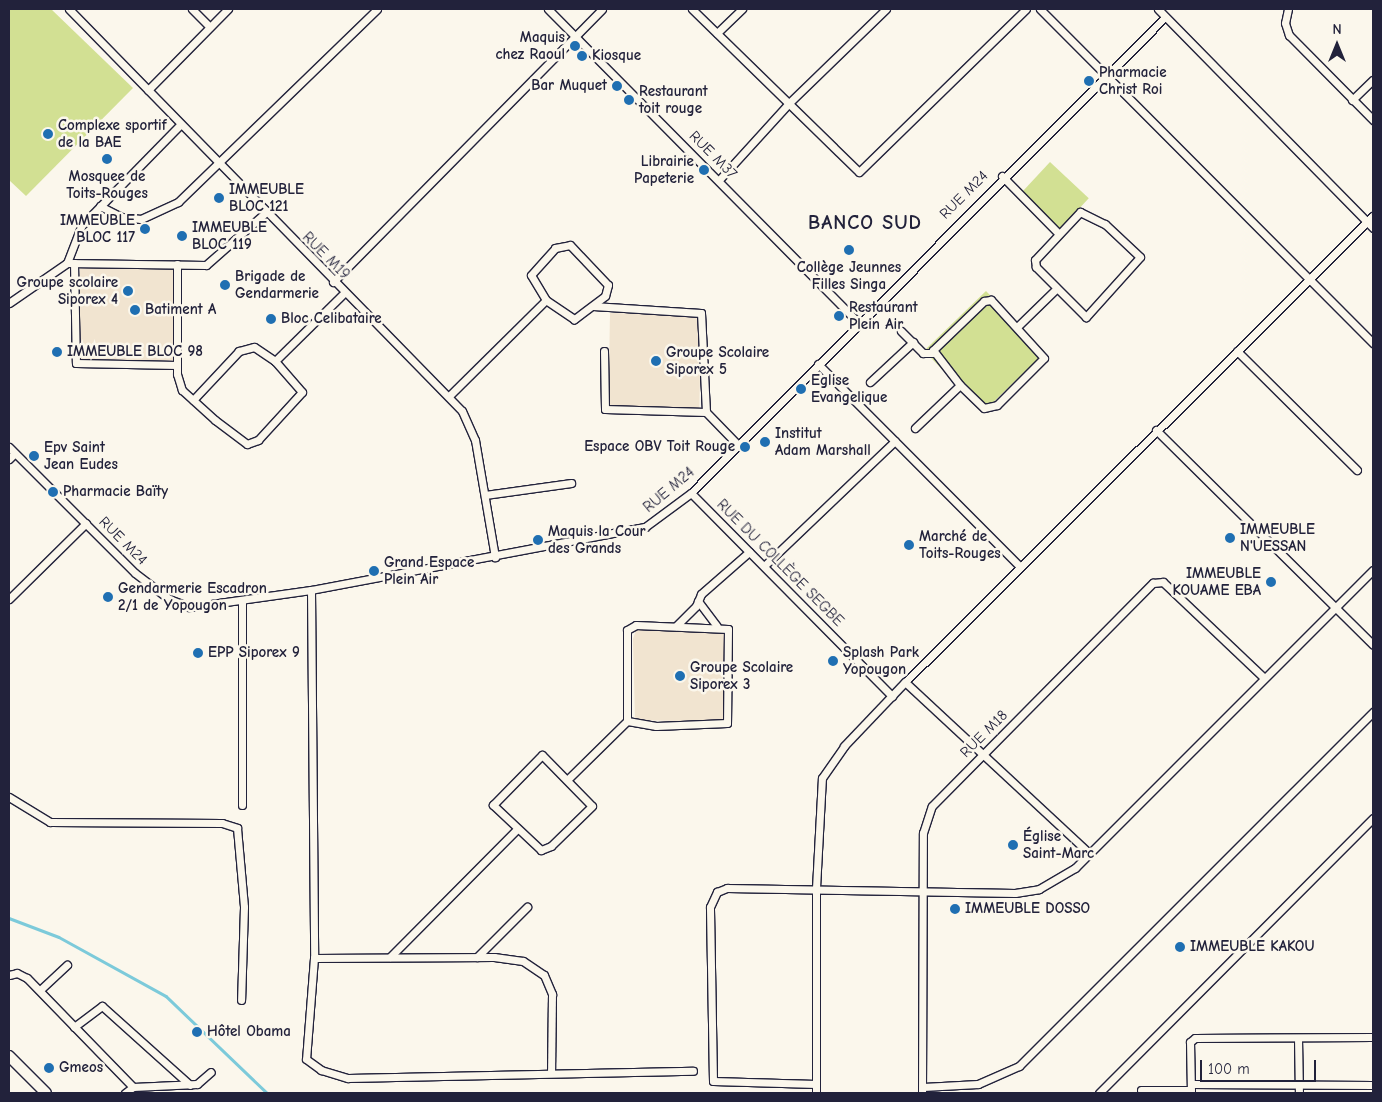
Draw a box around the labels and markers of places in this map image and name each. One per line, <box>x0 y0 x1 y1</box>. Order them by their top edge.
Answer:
place label: Maquis chez Raoul <box>495 28 565 63</box>
marker: Maquis chez Raoul <box>569 40 581 52</box>
place label: Kiosque <box>592 47 641 65</box>
marker: Kiosque <box>576 50 588 62</box>
place label: Pharmacie Christ Roi <box>1099 63 1166 98</box>
marker: Pharmacie Christ Roi <box>1083 75 1095 87</box>
place label: Bar Muquet <box>531 77 607 95</box>
marker: Bar Muquet <box>611 80 623 92</box>
place label: Restaurant toit rouge <box>639 82 708 117</box>
marker: Restaurant toit rouge <box>623 94 635 106</box>
place label: Complexe sportif de la BAE <box>58 116 167 151</box>
marker: Complexe sportif de la BAE <box>42 128 54 140</box>
place label: Librairie Papeterie <box>634 152 694 187</box>
marker: Mosquee de Toits-Rouges <box>101 153 113 165</box>
marker: Librairie Papeterie <box>698 164 710 176</box>
place label: Mosquee de Toits-Rouges <box>66 167 148 202</box>
place label: IMMEUBLE BLOC 121 <box>229 180 304 215</box>
marker: IMMEUBLE BLOC 121 <box>213 192 225 204</box>
place label: IMMEUBLE BLOC 117 <box>60 211 135 246</box>
place label: IMMEUBLE BLOC 119 <box>192 218 267 253</box>
marker: IMMEUBLE BLOC 117 <box>139 223 151 235</box>
marker: IMMEUBLE BLOC 119 <box>176 230 188 242</box>
marker: Collège Jeunnes Filles Singa <box>843 244 855 256</box>
place label: Collège Jeunnes Filles Singa <box>797 258 901 293</box>
place label: Brigade de Gendarmerie <box>235 267 319 302</box>
place label: Groupe scolaire Siporex 4 <box>17 273 118 308</box>
marker: Brigade de Gendarmerie <box>219 279 231 291</box>
marker: Groupe scolaire Siporex 4 <box>122 285 134 297</box>
place label: Restaurant Plein Air <box>849 298 918 333</box>
place label: Batiment A <box>145 301 216 319</box>
marker: Batiment A <box>129 304 141 316</box>
place label: Bloc Celibataire <box>281 310 382 328</box>
marker: Restaurant Plein Air <box>833 310 845 322</box>
marker: Bloc Celibataire <box>265 313 277 325</box>
place label: IMMEUBLE BLOC 98 <box>67 343 203 361</box>
place label: Groupe Scolaire Siporex 5 <box>666 343 769 378</box>
marker: IMMEUBLE BLOC 98 <box>51 346 63 358</box>
marker: Groupe Scolaire Siporex 5 <box>650 355 662 367</box>
place label: Eglise Evangelique <box>811 371 887 406</box>
marker: Eglise Evangelique <box>795 383 807 395</box>
place label: Institut Adam Marshall <box>775 424 871 459</box>
marker: Institut Adam Marshall <box>759 436 771 448</box>
place label: Epv Saint Jean Eudes <box>44 438 118 473</box>
place label: Espace OBV Toit Rouge <box>584 438 735 456</box>
marker: Espace OBV Toit Rouge <box>739 441 751 453</box>
marker: Epv Saint Jean Eudes <box>28 450 40 462</box>
place label: Pharmacie Baïty <box>63 483 168 501</box>
marker: Pharmacie Baïty <box>47 486 59 498</box>
place label: IMMEUBLE N'UESSAN <box>1240 520 1315 555</box>
place label: Maquis la Cour des Grands <box>548 522 646 557</box>
place label: Marché de Toits-Rouges <box>919 527 1001 562</box>
marker: IMMEUBLE N'UESSAN <box>1224 532 1236 544</box>
marker: Maquis la Cour des Grands <box>532 534 544 546</box>
marker: Marché de Toits-Rouges <box>903 539 915 551</box>
place label: Grand Espace Plein Air <box>384 553 474 588</box>
place label: IMMEUBLE KOUAME EBA <box>1173 564 1261 599</box>
marker: Grand Espace Plein Air <box>368 565 380 577</box>
marker: IMMEUBLE KOUAME EBA <box>1265 576 1277 588</box>
place label: Gendarmerie Escadron 2/1 de Yopougon <box>118 579 267 614</box>
marker: Gendarmerie Escadron 2/1 de Yopougon <box>102 591 114 603</box>
place label: Splash Park Yopougon <box>843 643 919 678</box>
place label: EPP Siporex 9 <box>208 644 300 662</box>
marker: EPP Siporex 9 <box>192 647 204 659</box>
marker: Splash Park Yopougon <box>827 655 839 667</box>
place label: Groupe Scolaire Siporex 3 <box>690 658 793 693</box>
marker: Groupe Scolaire Siporex 3 <box>674 670 686 682</box>
place label: Église Saint-Marc <box>1023 827 1094 862</box>
marker: Église Saint-Marc <box>1007 839 1019 851</box>
place label: IMMEUBLE DOSSO <box>965 900 1090 918</box>
marker: IMMEUBLE DOSSO <box>949 903 961 915</box>
place label: IMMEUBLE KAKOU <box>1190 938 1314 956</box>
marker: IMMEUBLE KAKOU <box>1174 941 1186 953</box>
place label: Hôtel Obama <box>207 1023 291 1041</box>
marker: Hôtel Obama <box>191 1026 203 1038</box>
place label: Gmeos <box>59 1059 103 1077</box>
marker: Gmeos <box>43 1062 55 1074</box>

